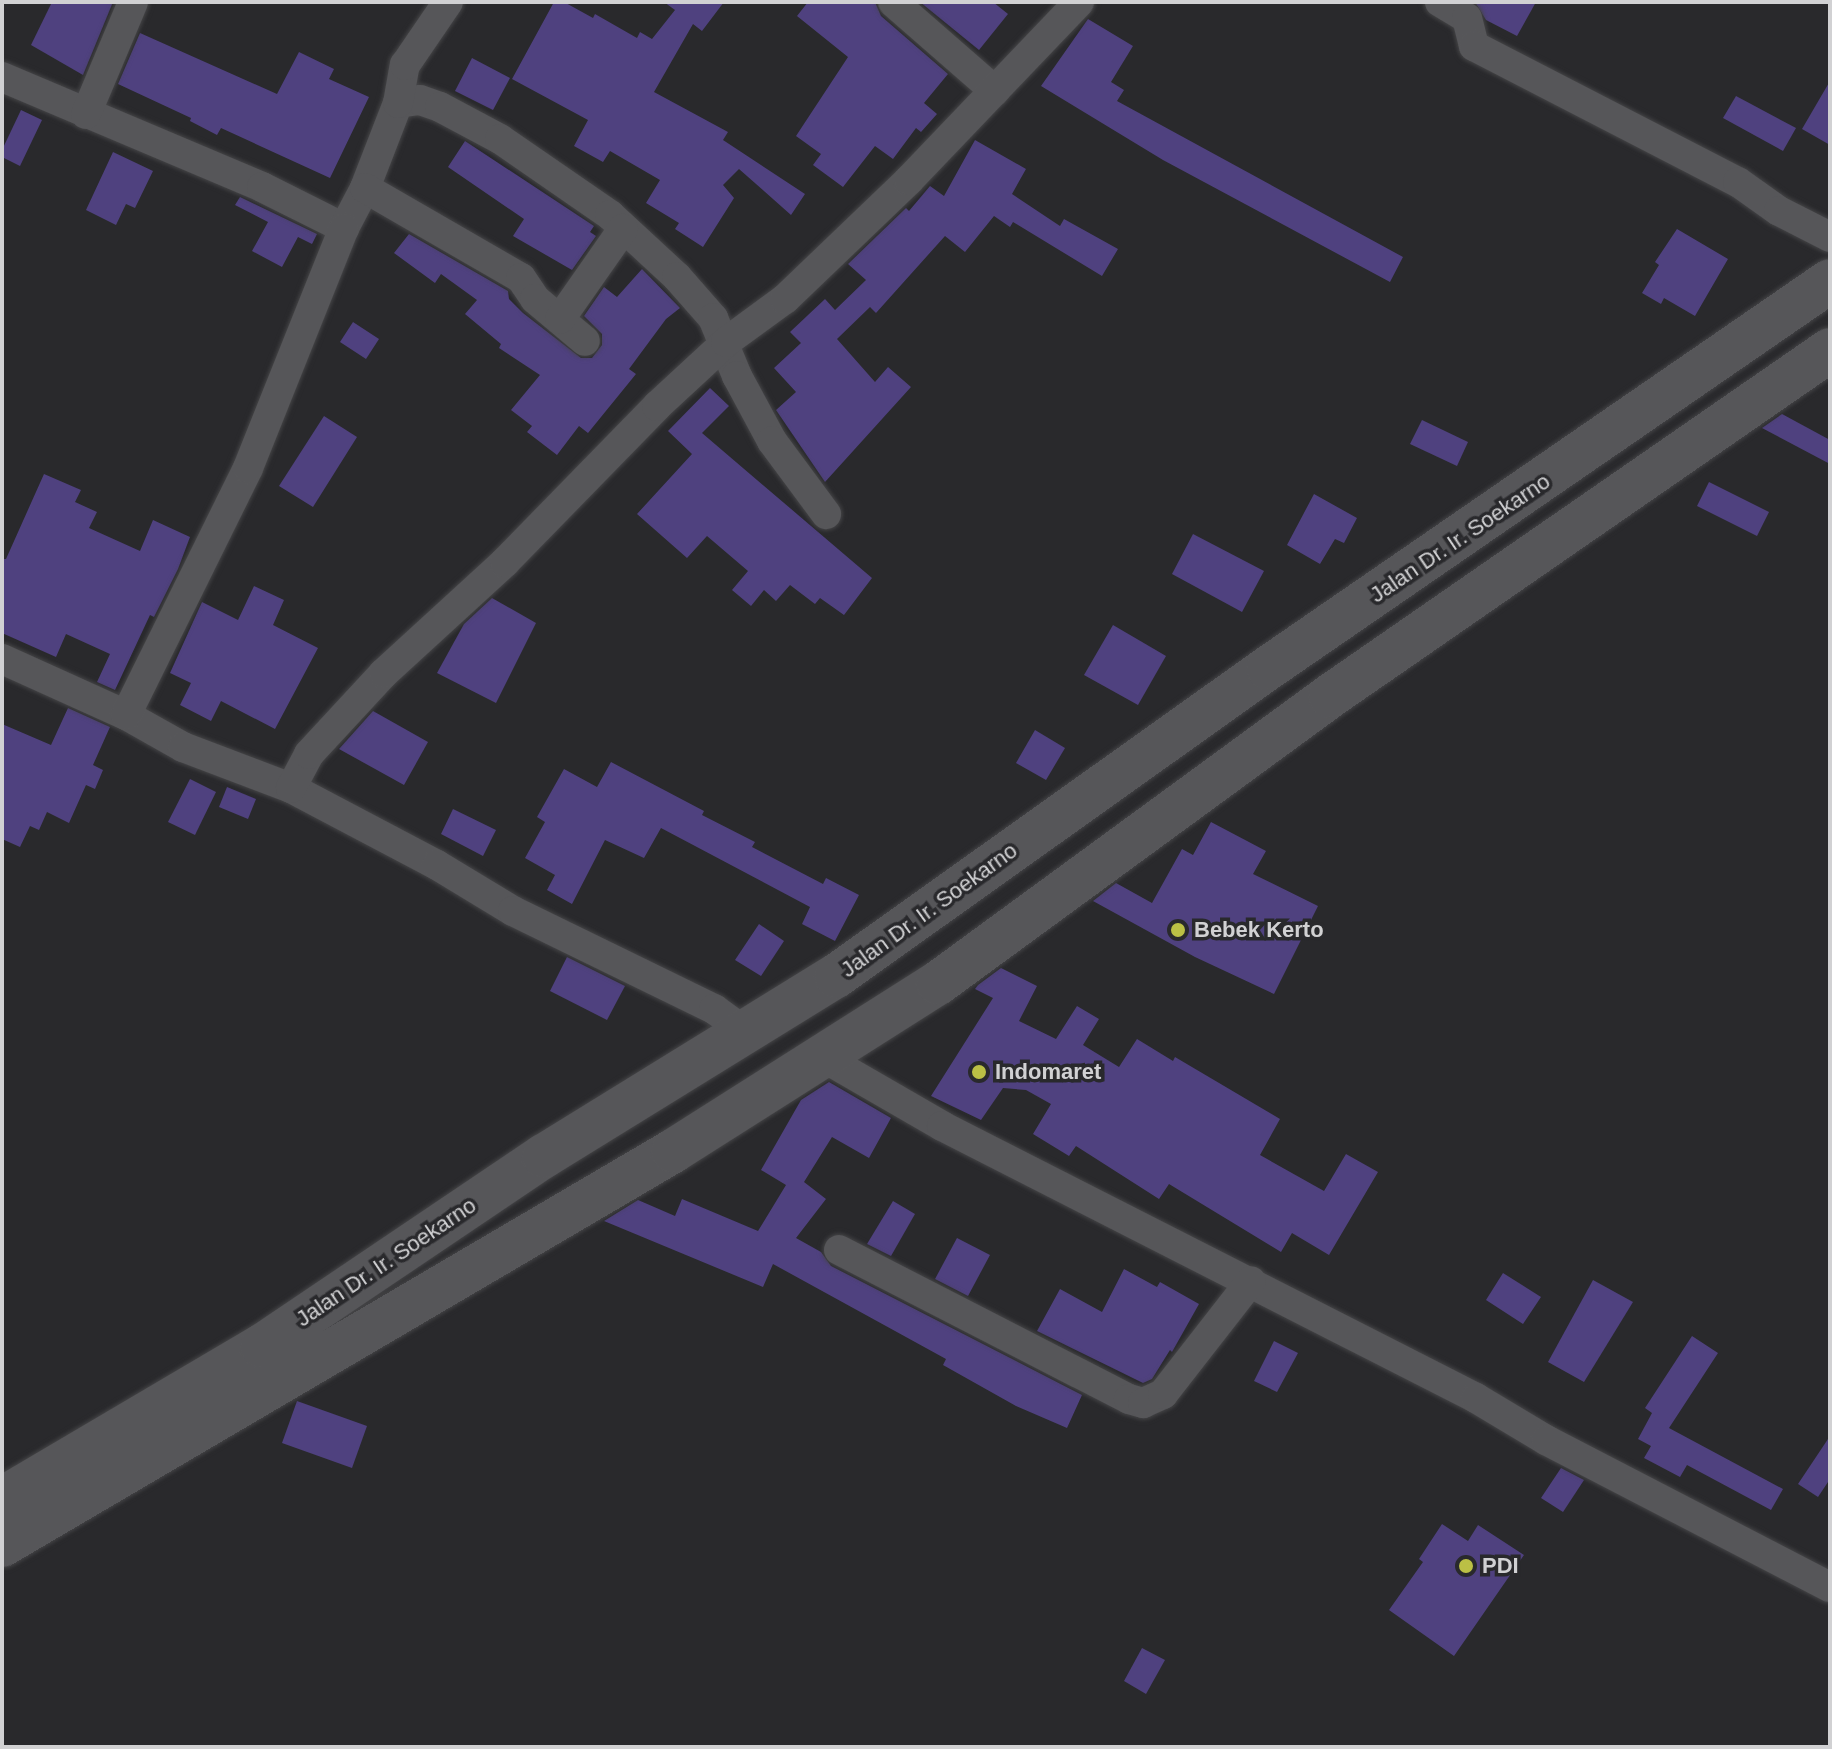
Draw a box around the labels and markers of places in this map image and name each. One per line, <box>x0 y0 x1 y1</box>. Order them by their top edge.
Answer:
place label: Bebek Kerto <box>1194 917 1324 943</box>
marker: Bebek Kerto <box>1169 921 1187 939</box>
place label: Indomaret <box>995 1059 1101 1085</box>
marker: Indomaret <box>970 1063 988 1081</box>
place label: PDI <box>1482 1553 1519 1579</box>
marker: PDI <box>1457 1557 1475 1575</box>

